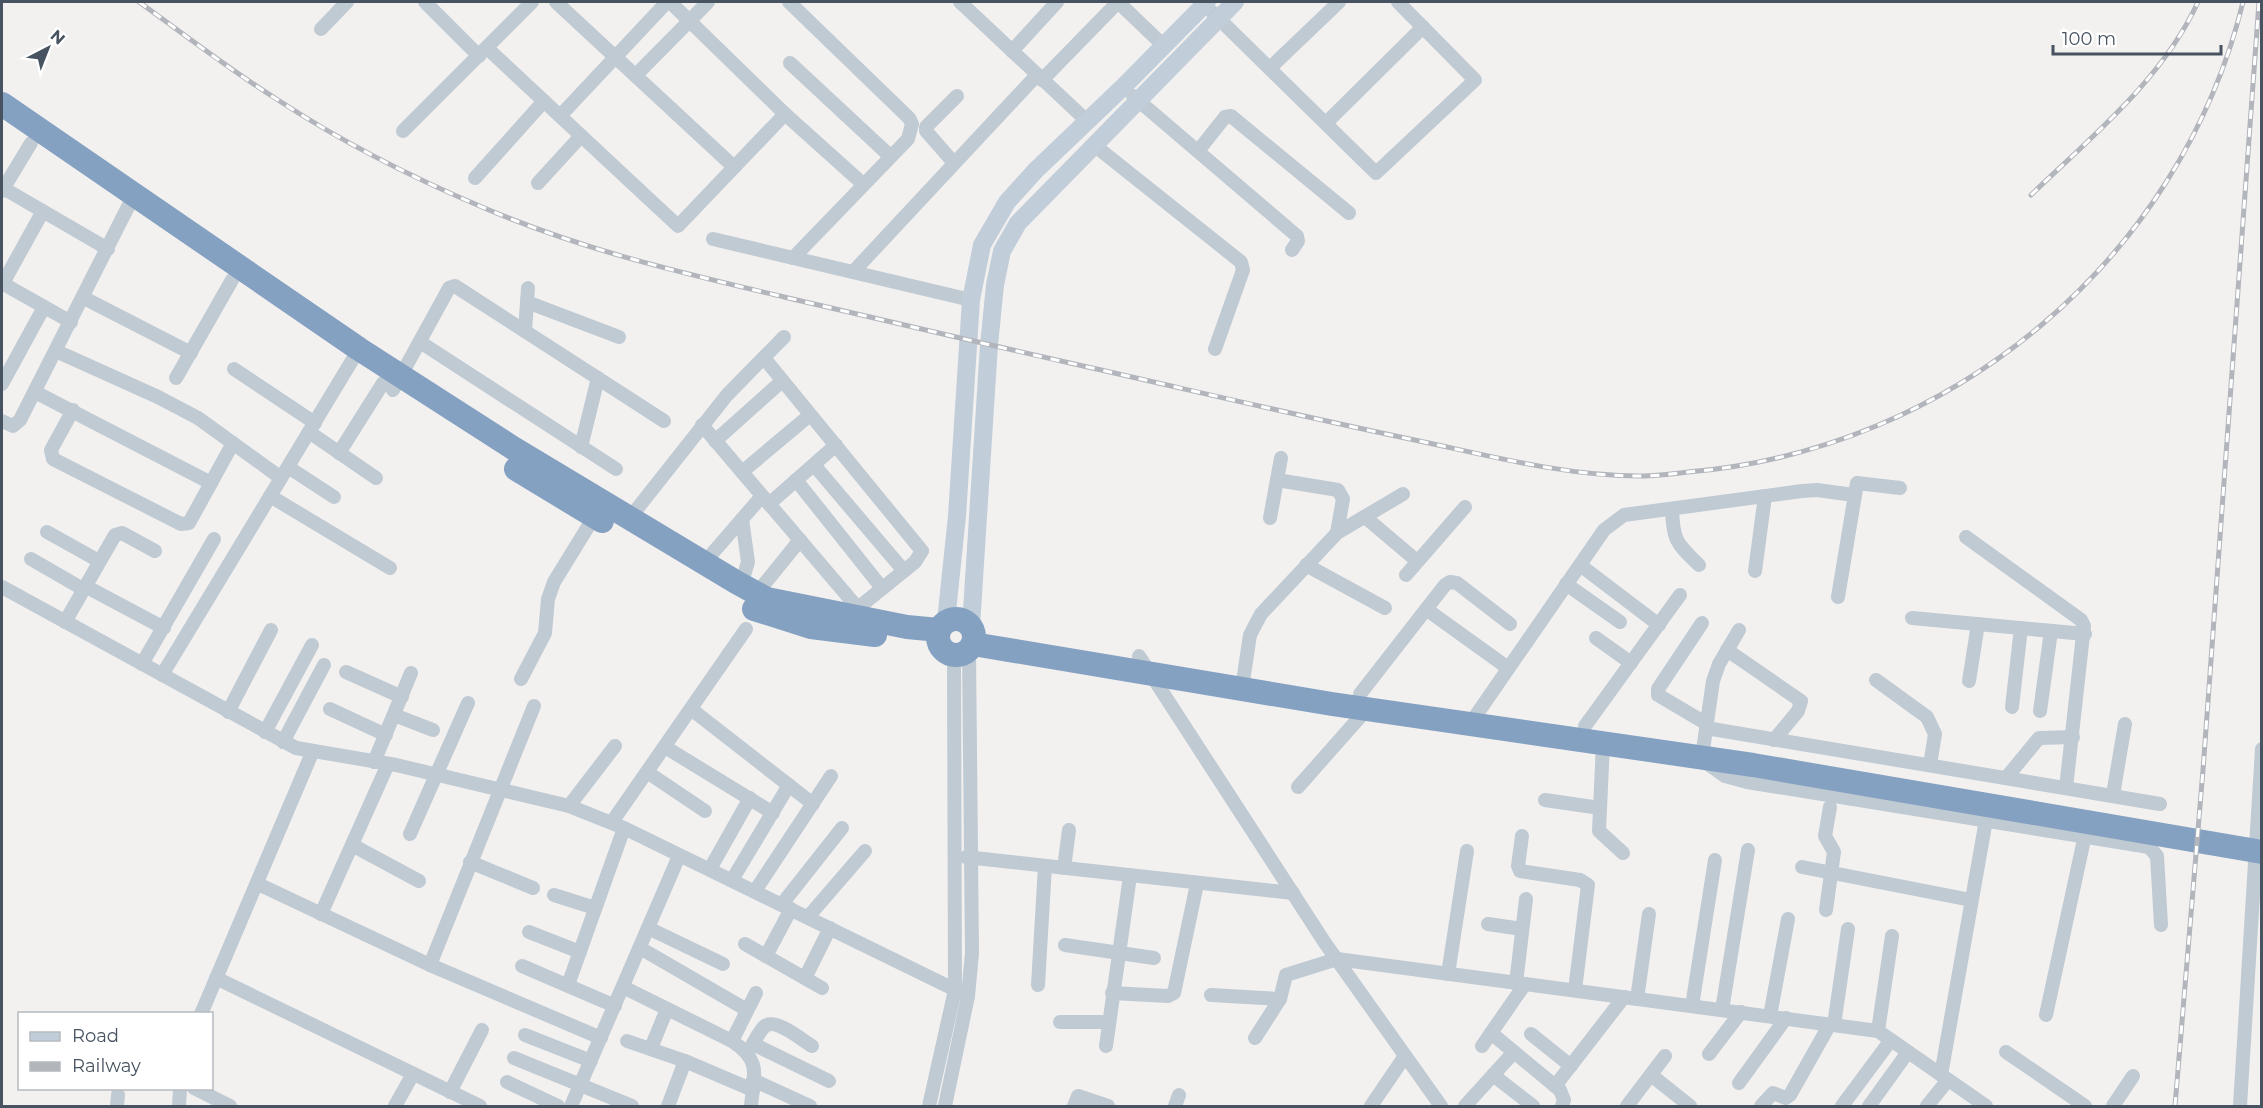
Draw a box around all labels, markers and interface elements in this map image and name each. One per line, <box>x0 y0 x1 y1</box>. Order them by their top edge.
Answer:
north arrow <box>18 18 78 78</box>
scale bar <box>2053 18 2221 56</box>
text: N <box>47 26 69 49</box>
text: 100 m <box>2062 28 2116 50</box>
legend <box>18 1012 213 1090</box>
text: Road <box>72 1025 119 1047</box>
text: Railway <box>72 1055 141 1077</box>

